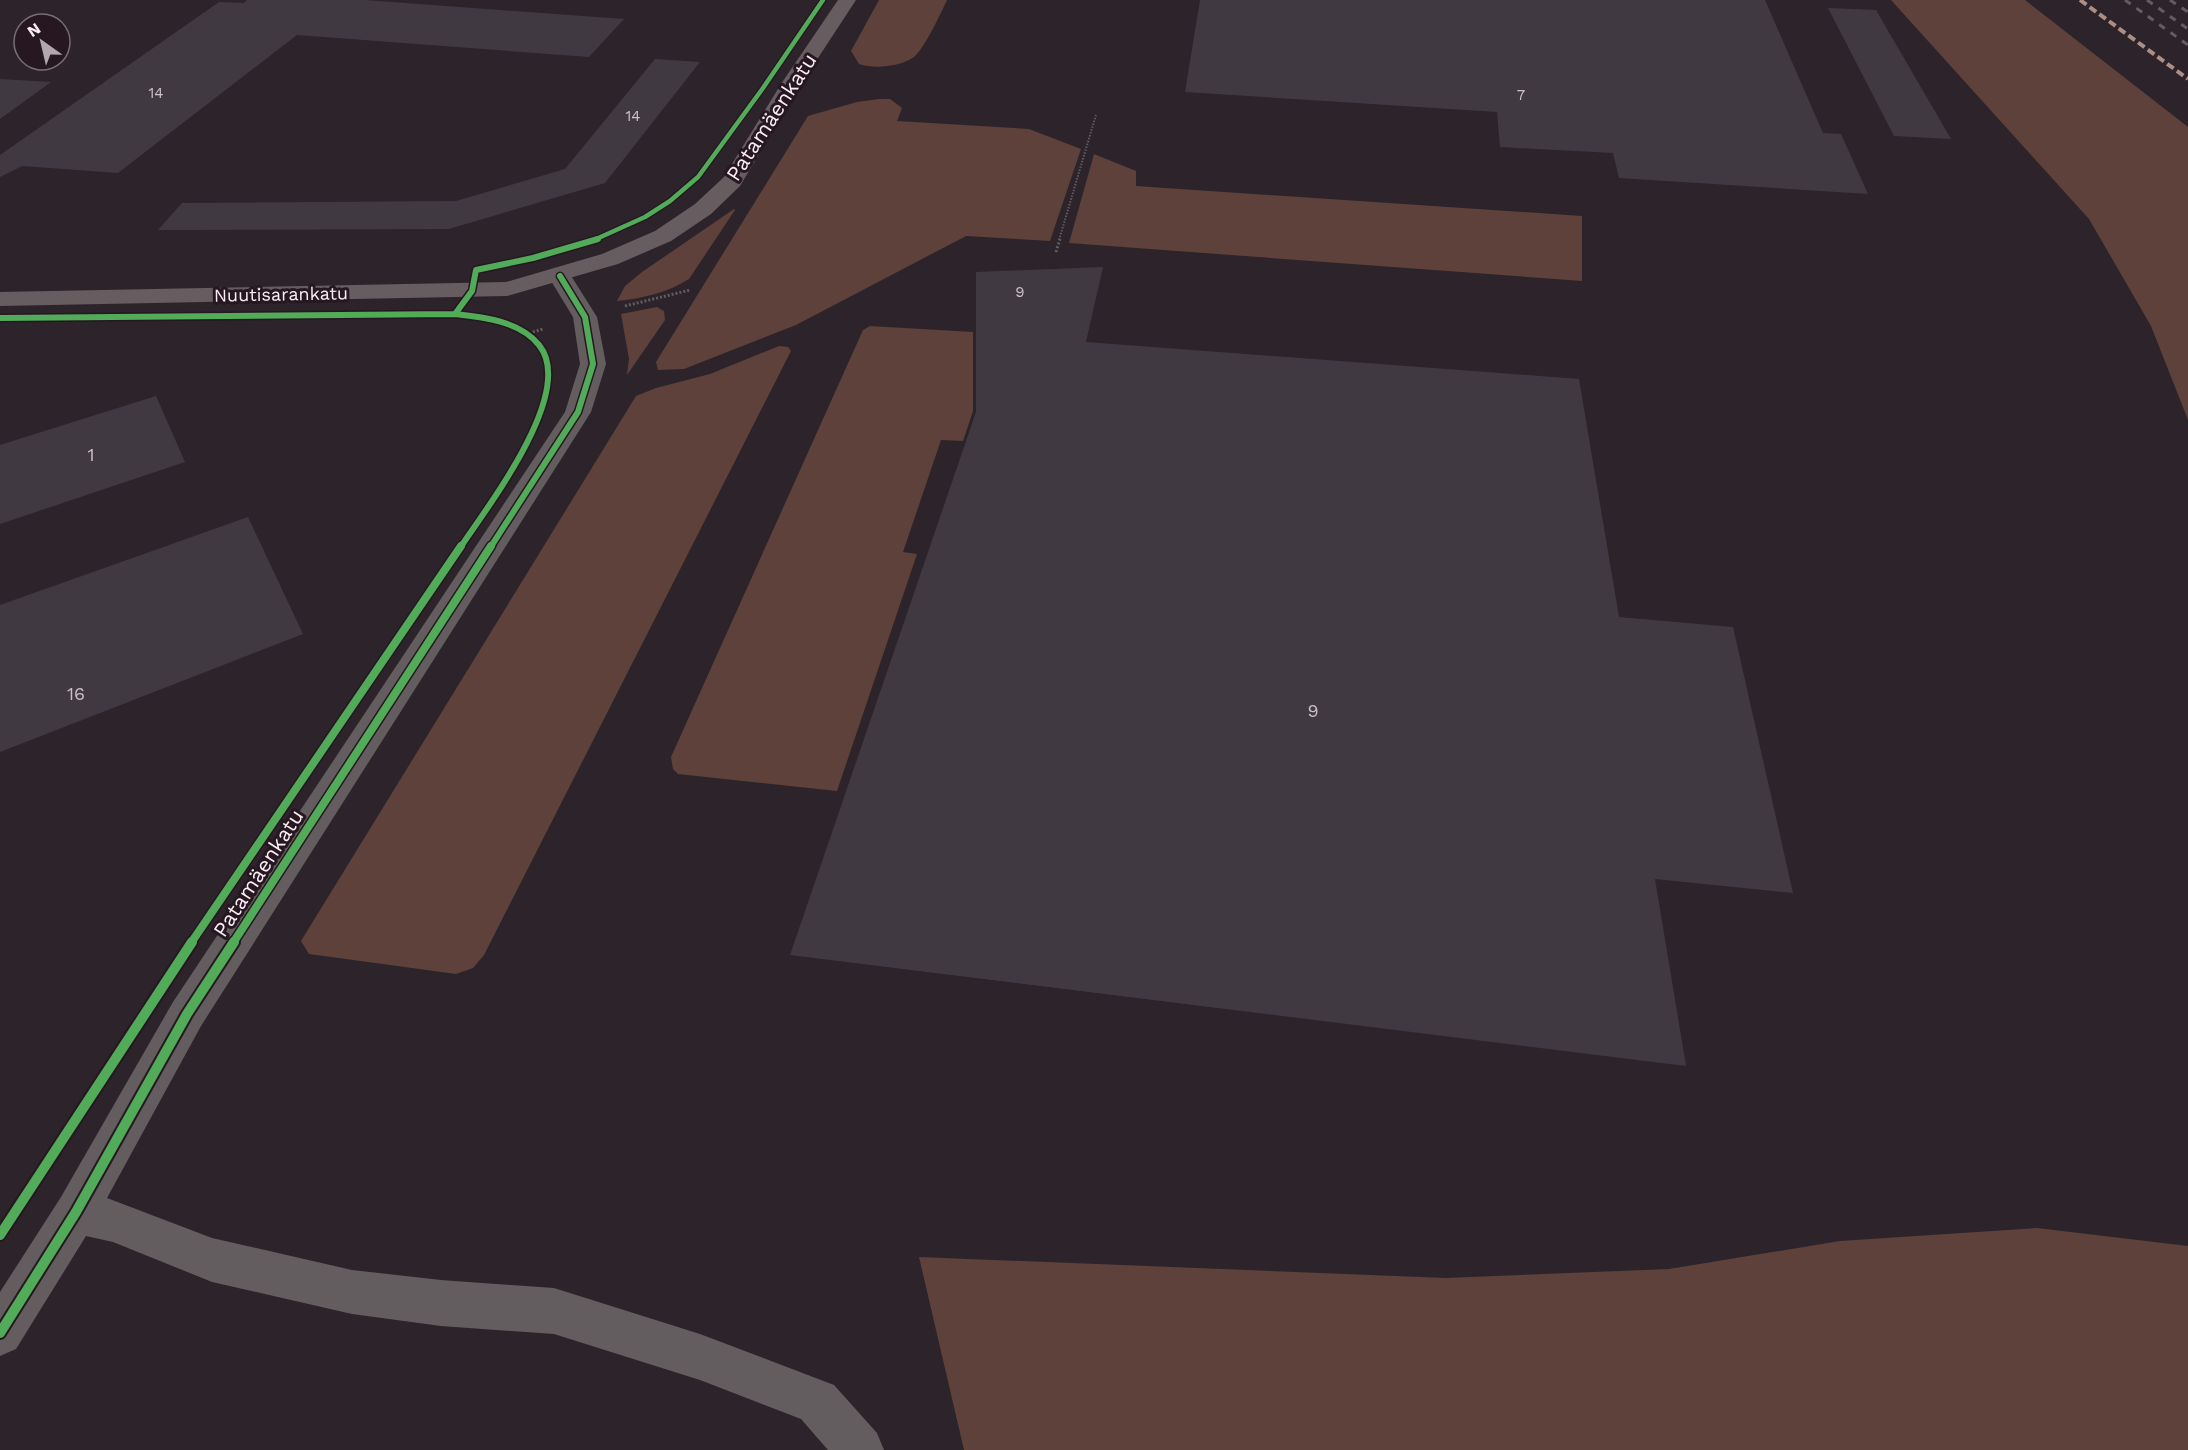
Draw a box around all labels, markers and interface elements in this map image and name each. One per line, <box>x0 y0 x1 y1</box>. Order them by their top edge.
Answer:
north arrow <box>12 12 72 72</box>
text: N <box>24 19 44 41</box>
street label: Patamäenkatu <box>721 49 821 185</box>
house number: 14 <box>148 84 164 102</box>
house number: 7 <box>1517 86 1525 104</box>
house number: 14 <box>625 107 641 125</box>
street label: Nuutisarankatu <box>214 282 348 306</box>
house number: 9 <box>1015 283 1025 301</box>
house number: 1 <box>87 444 95 465</box>
house number: 16 <box>67 683 85 704</box>
house number: 9 <box>1307 700 1319 721</box>
street label: Patamäenkatu <box>208 805 308 941</box>

